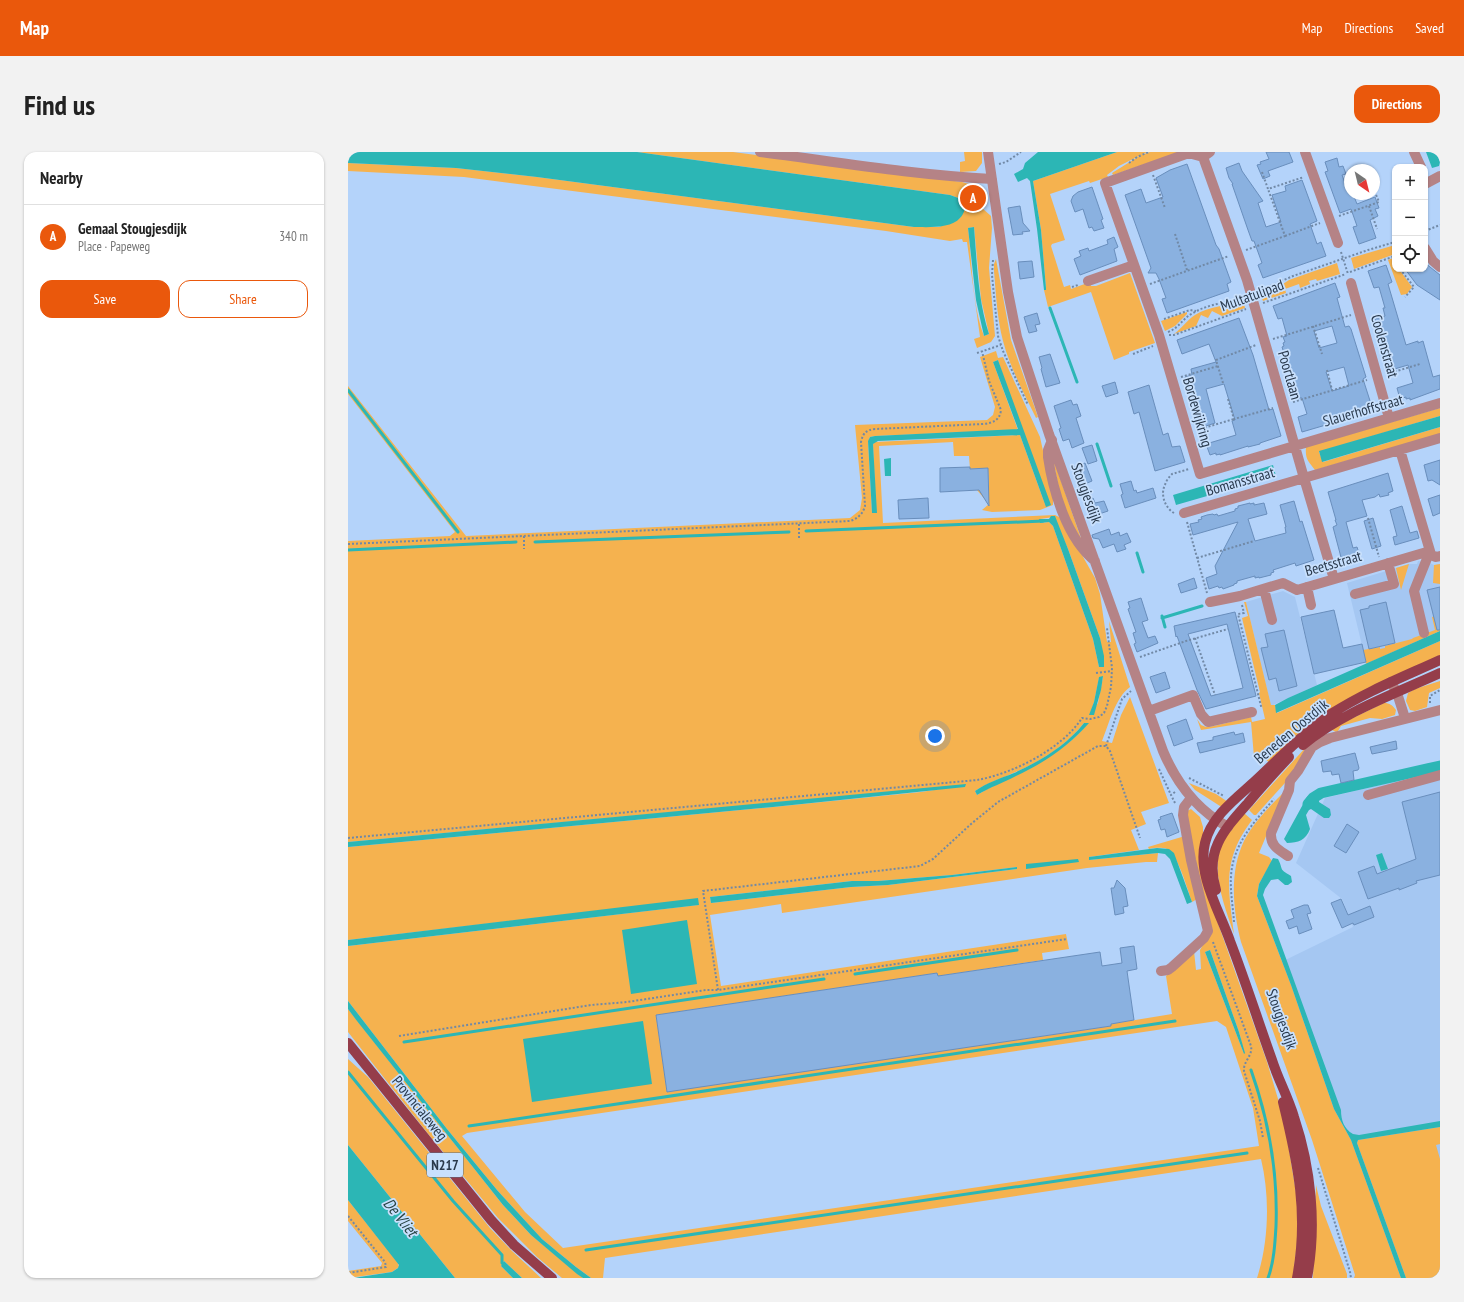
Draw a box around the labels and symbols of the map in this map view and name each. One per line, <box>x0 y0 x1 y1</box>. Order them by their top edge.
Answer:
north arrow <box>1344 164 1380 200</box>
pin: A <box>960 183 986 213</box>
street label: Multatulipad <box>1218 275 1286 315</box>
street label: Coolenstraat <box>1367 312 1403 380</box>
street label: Poortlaan <box>1274 348 1306 402</box>
street label: Bordewijkring <box>1179 375 1217 449</box>
street label: Slauerhoffstraat <box>1321 389 1405 431</box>
street label: Stougjesdijk <box>1067 460 1107 526</box>
street label: Bomansstraat <box>1204 462 1276 500</box>
street label: Beetsstraat <box>1303 546 1363 580</box>
street label: Beneden Oostdijk <box>1250 694 1332 768</box>
your location <box>925 726 945 746</box>
street label: Stougjesdijk <box>1262 986 1302 1052</box>
street label: Provincialeweg <box>388 1072 452 1144</box>
road number: N217 <box>427 1153 463 1177</box>
water label: De Vliet <box>379 1194 424 1241</box>

